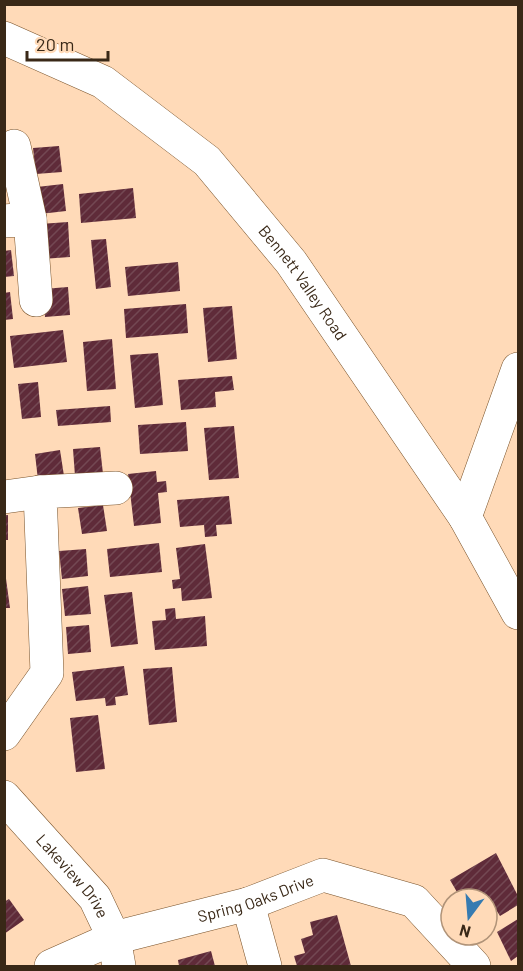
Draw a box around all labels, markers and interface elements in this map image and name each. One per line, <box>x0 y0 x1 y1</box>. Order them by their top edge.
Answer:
scale bar <box>27 24 108 62</box>
text: 20 m <box>36 33 74 55</box>
street label: Bennett Valley Road <box>255 221 351 343</box>
street label: Lakeview Drive <box>33 830 113 921</box>
street label: Spring Oaks Drive <box>195 870 316 925</box>
north arrow <box>439 887 499 947</box>
text: N <box>457 921 472 942</box>

